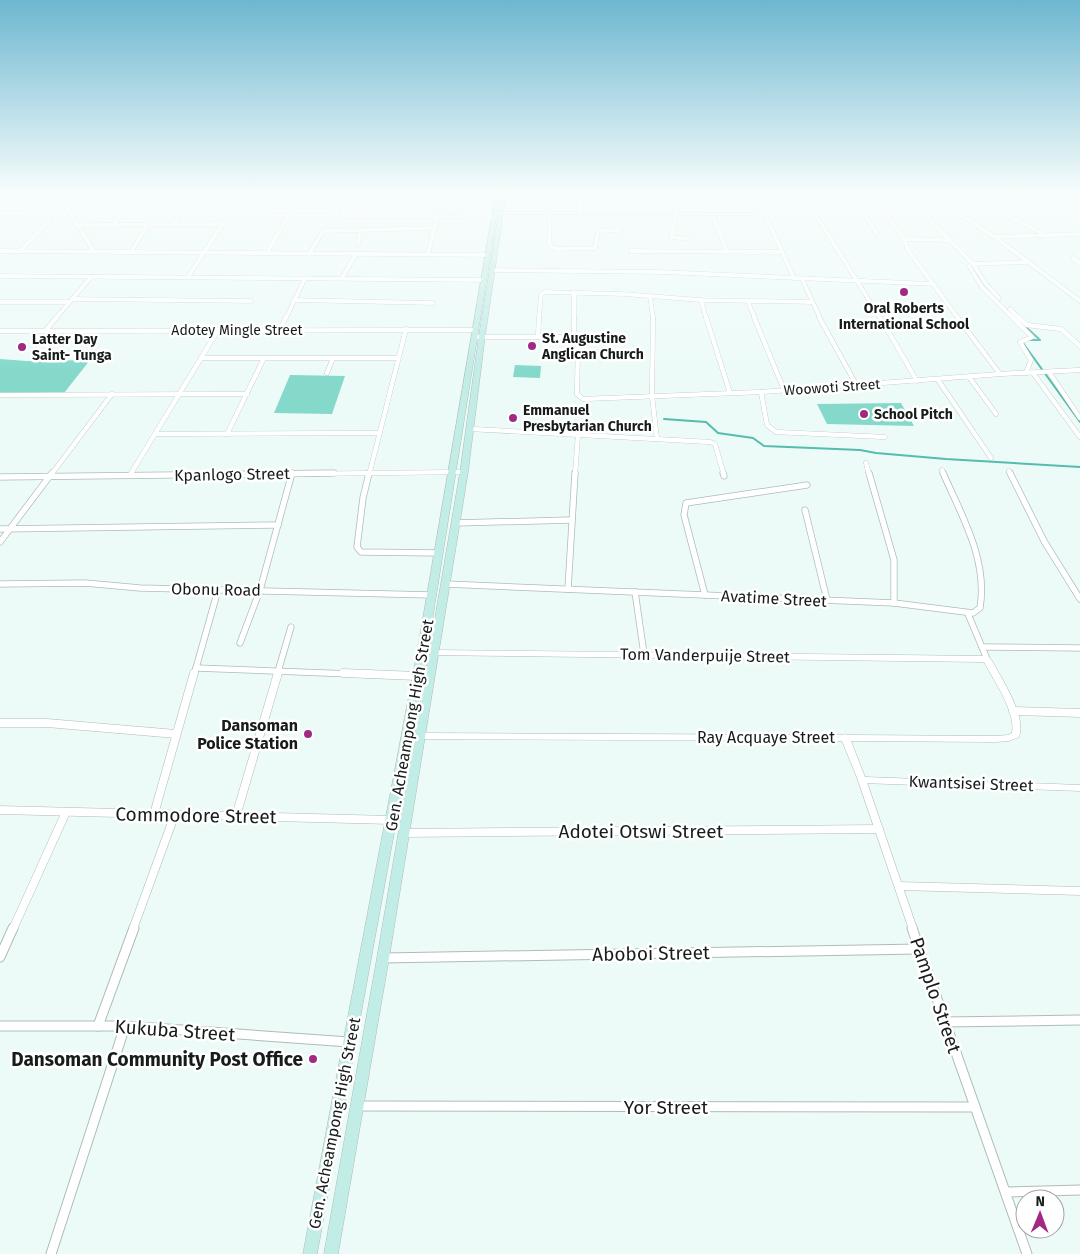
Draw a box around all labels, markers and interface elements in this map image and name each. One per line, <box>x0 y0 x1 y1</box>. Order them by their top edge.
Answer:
marker: Oral Roberts International School <box>898 286 910 298</box>
place label: Oral Roberts International School <box>839 300 970 333</box>
street label: Adotey Mingle Street <box>171 322 304 339</box>
place label: St. Augustine Anglican Church <box>541 330 644 363</box>
place label: Latter Day Saint- Tunga <box>32 331 112 364</box>
marker: St. Augustine Anglican Church <box>526 340 538 352</box>
marker: Latter Day Saint- Tunga <box>16 341 28 353</box>
street label: Woowoti Street <box>783 376 882 399</box>
place label: Emmanuel Presbytarian Church <box>523 402 652 435</box>
place label: School Pitch <box>874 406 953 423</box>
marker: School Pitch <box>858 408 870 420</box>
marker: Emmanuel Presbytarian Church <box>507 412 519 424</box>
street label: Kpanlogo Street <box>174 464 290 485</box>
street label: Obonu Road <box>171 579 261 600</box>
street label: Avatime Street <box>721 586 828 611</box>
street label: Gen. Acheampong High Street <box>381 617 438 833</box>
street label: Tom Vanderpuije Street <box>620 645 790 666</box>
place label: Dansoman Police Station <box>197 716 298 753</box>
marker: Dansoman Police Station <box>302 728 314 740</box>
street label: Ray Acquaye Street <box>697 728 835 747</box>
street label: Kwantsisei Street <box>908 772 1034 795</box>
street label: Commodore Street <box>115 803 277 828</box>
street label: Adotei Otswi Street <box>559 820 724 843</box>
street label: Pamplo Street <box>905 934 966 1056</box>
street label: Aboboi Street <box>592 941 710 966</box>
street label: Kukuba Street <box>114 1015 236 1046</box>
street label: Gen. Acheampong High Street <box>305 1016 364 1230</box>
place label: Dansoman Community Post Office <box>11 1048 303 1071</box>
marker: Dansoman Community Post Office <box>307 1053 319 1065</box>
street label: Yor Street <box>624 1096 708 1119</box>
north arrow <box>1015 1189 1065 1239</box>
text: N <box>1035 1193 1045 1210</box>

